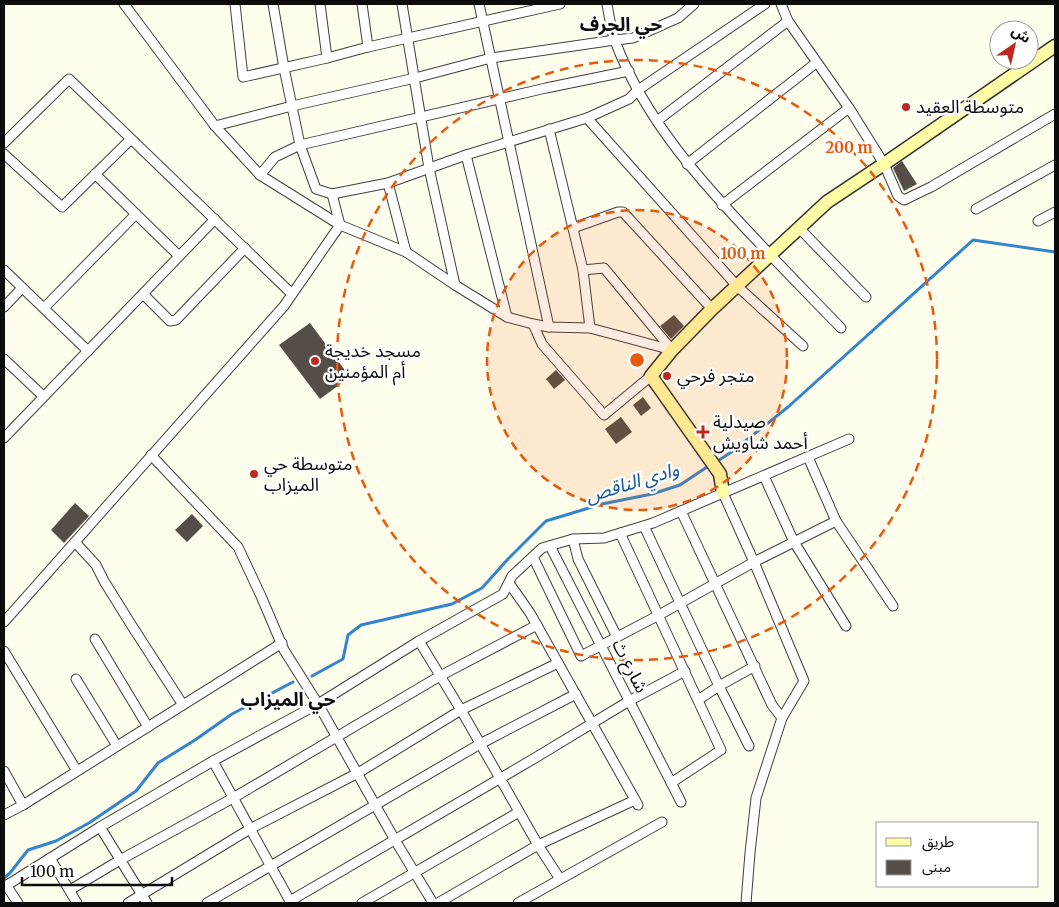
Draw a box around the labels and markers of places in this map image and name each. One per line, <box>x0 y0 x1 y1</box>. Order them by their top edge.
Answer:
place label: متوسطة العقيد <box>916 95 1024 118</box>
marker: متوسطة العقيد <box>900 101 912 113</box>
place label: مسجد خديجة أم المؤمنين <box>325 339 421 386</box>
centre of rings <box>628 351 646 369</box>
marker: مسجد خديجة أم المؤمنين <box>309 355 321 367</box>
place label: متجر فرحي <box>677 364 754 389</box>
marker: متجر فرحي <box>661 370 673 382</box>
place label: صيدلية أحمد شاويش <box>713 410 808 454</box>
marker: صيدلية أحمد شاويش <box>697 426 709 438</box>
place label: متوسطة حي الميزاب <box>264 452 352 496</box>
marker: متوسطة حي الميزاب <box>248 468 260 480</box>

